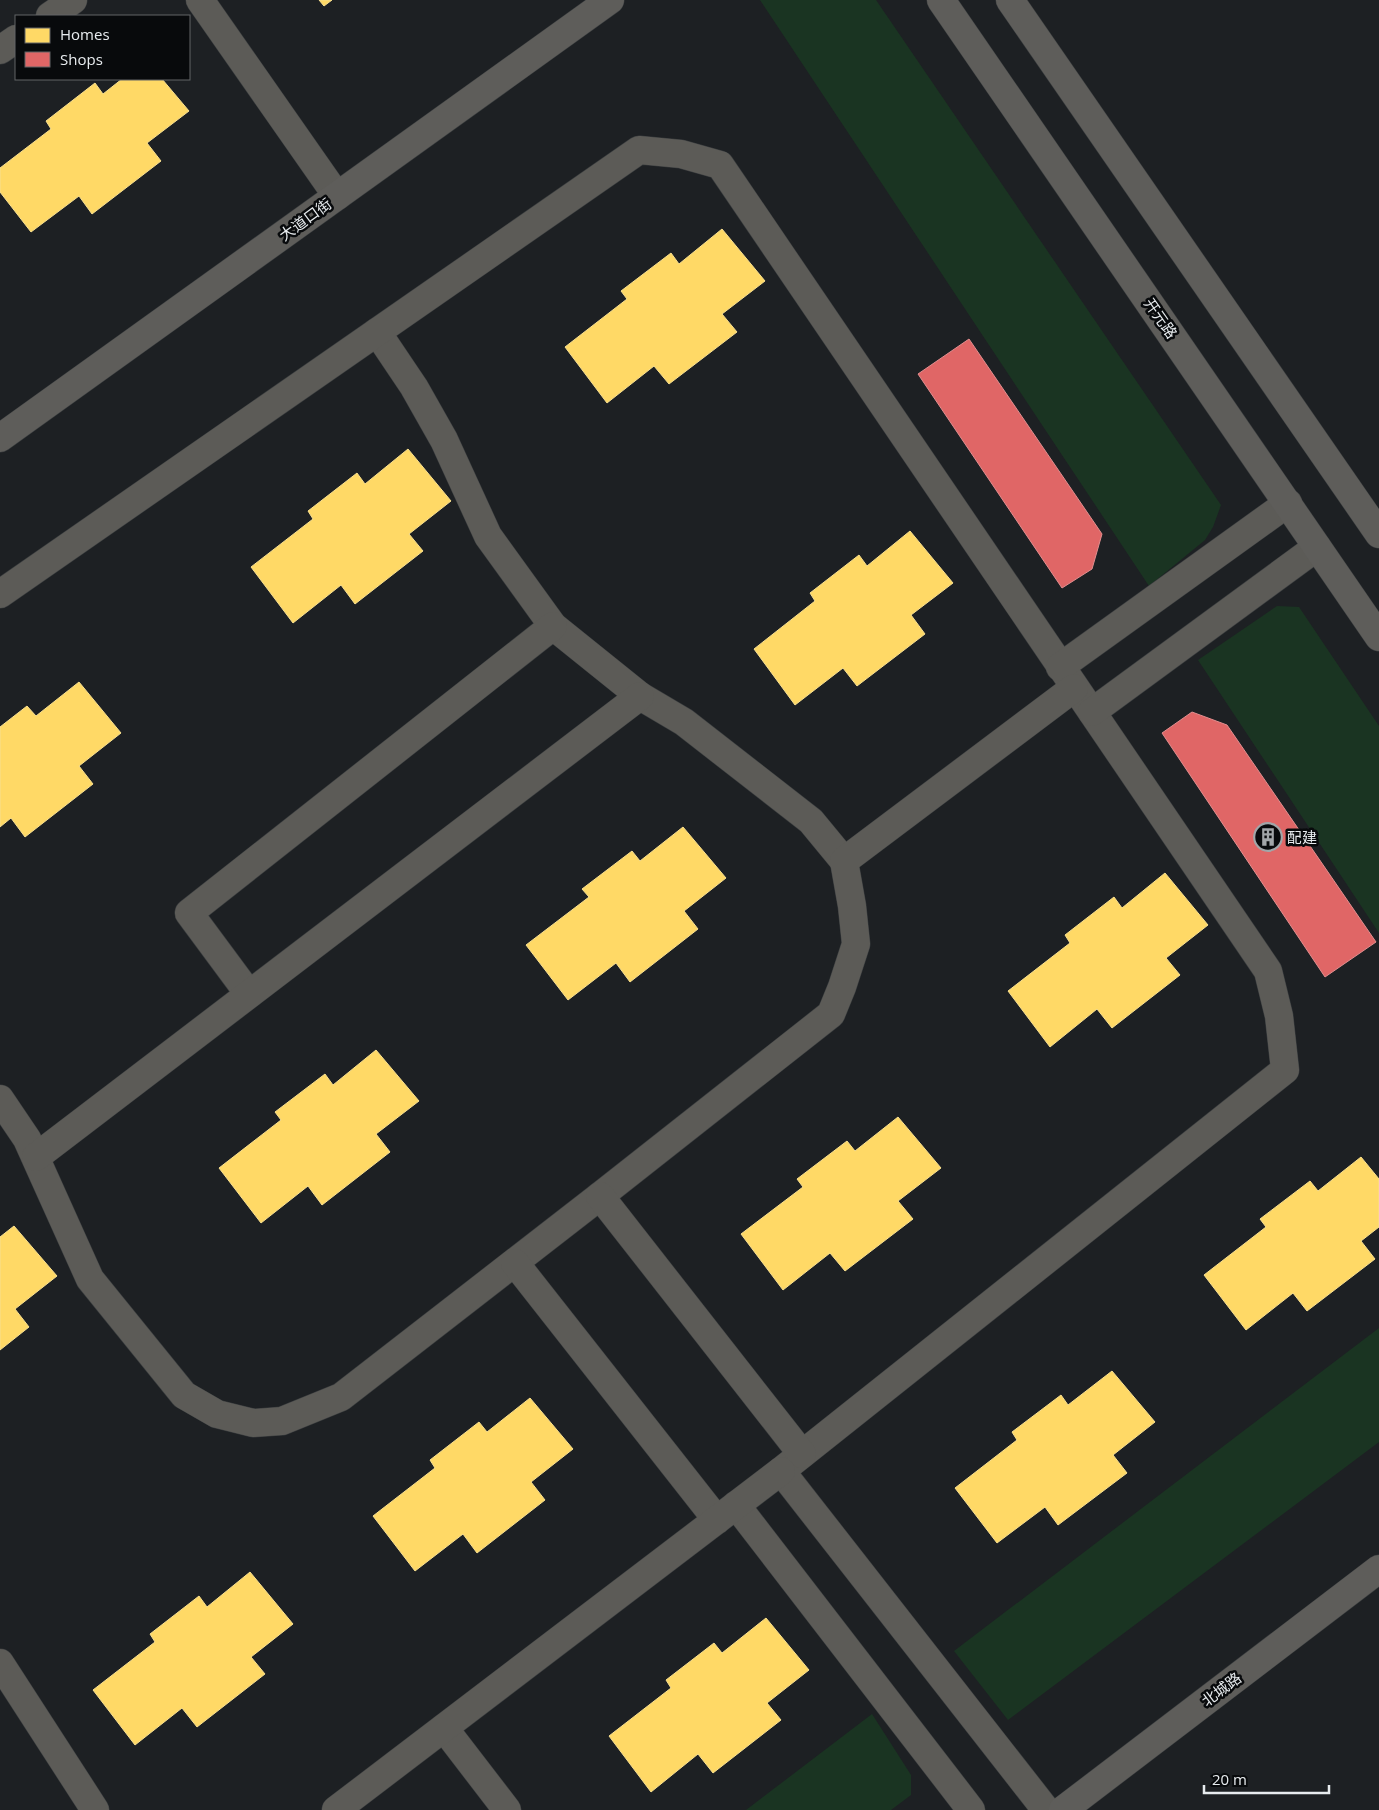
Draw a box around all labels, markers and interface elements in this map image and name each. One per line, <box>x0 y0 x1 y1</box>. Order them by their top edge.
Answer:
legend <box>15 15 190 80</box>
text: Homes <box>60 24 110 44</box>
text: Shops <box>60 49 103 69</box>
street label: 大道口街 <box>275 193 335 245</box>
street label: 开元路 <box>1140 294 1182 342</box>
building icon: 配建 <box>1253 822 1283 852</box>
place label: 配建 <box>1287 827 1317 847</box>
street label: 北城路 <box>1197 1667 1245 1711</box>
scale bar <box>1204 1762 1329 1794</box>
text: 20 m <box>1212 1769 1247 1789</box>

